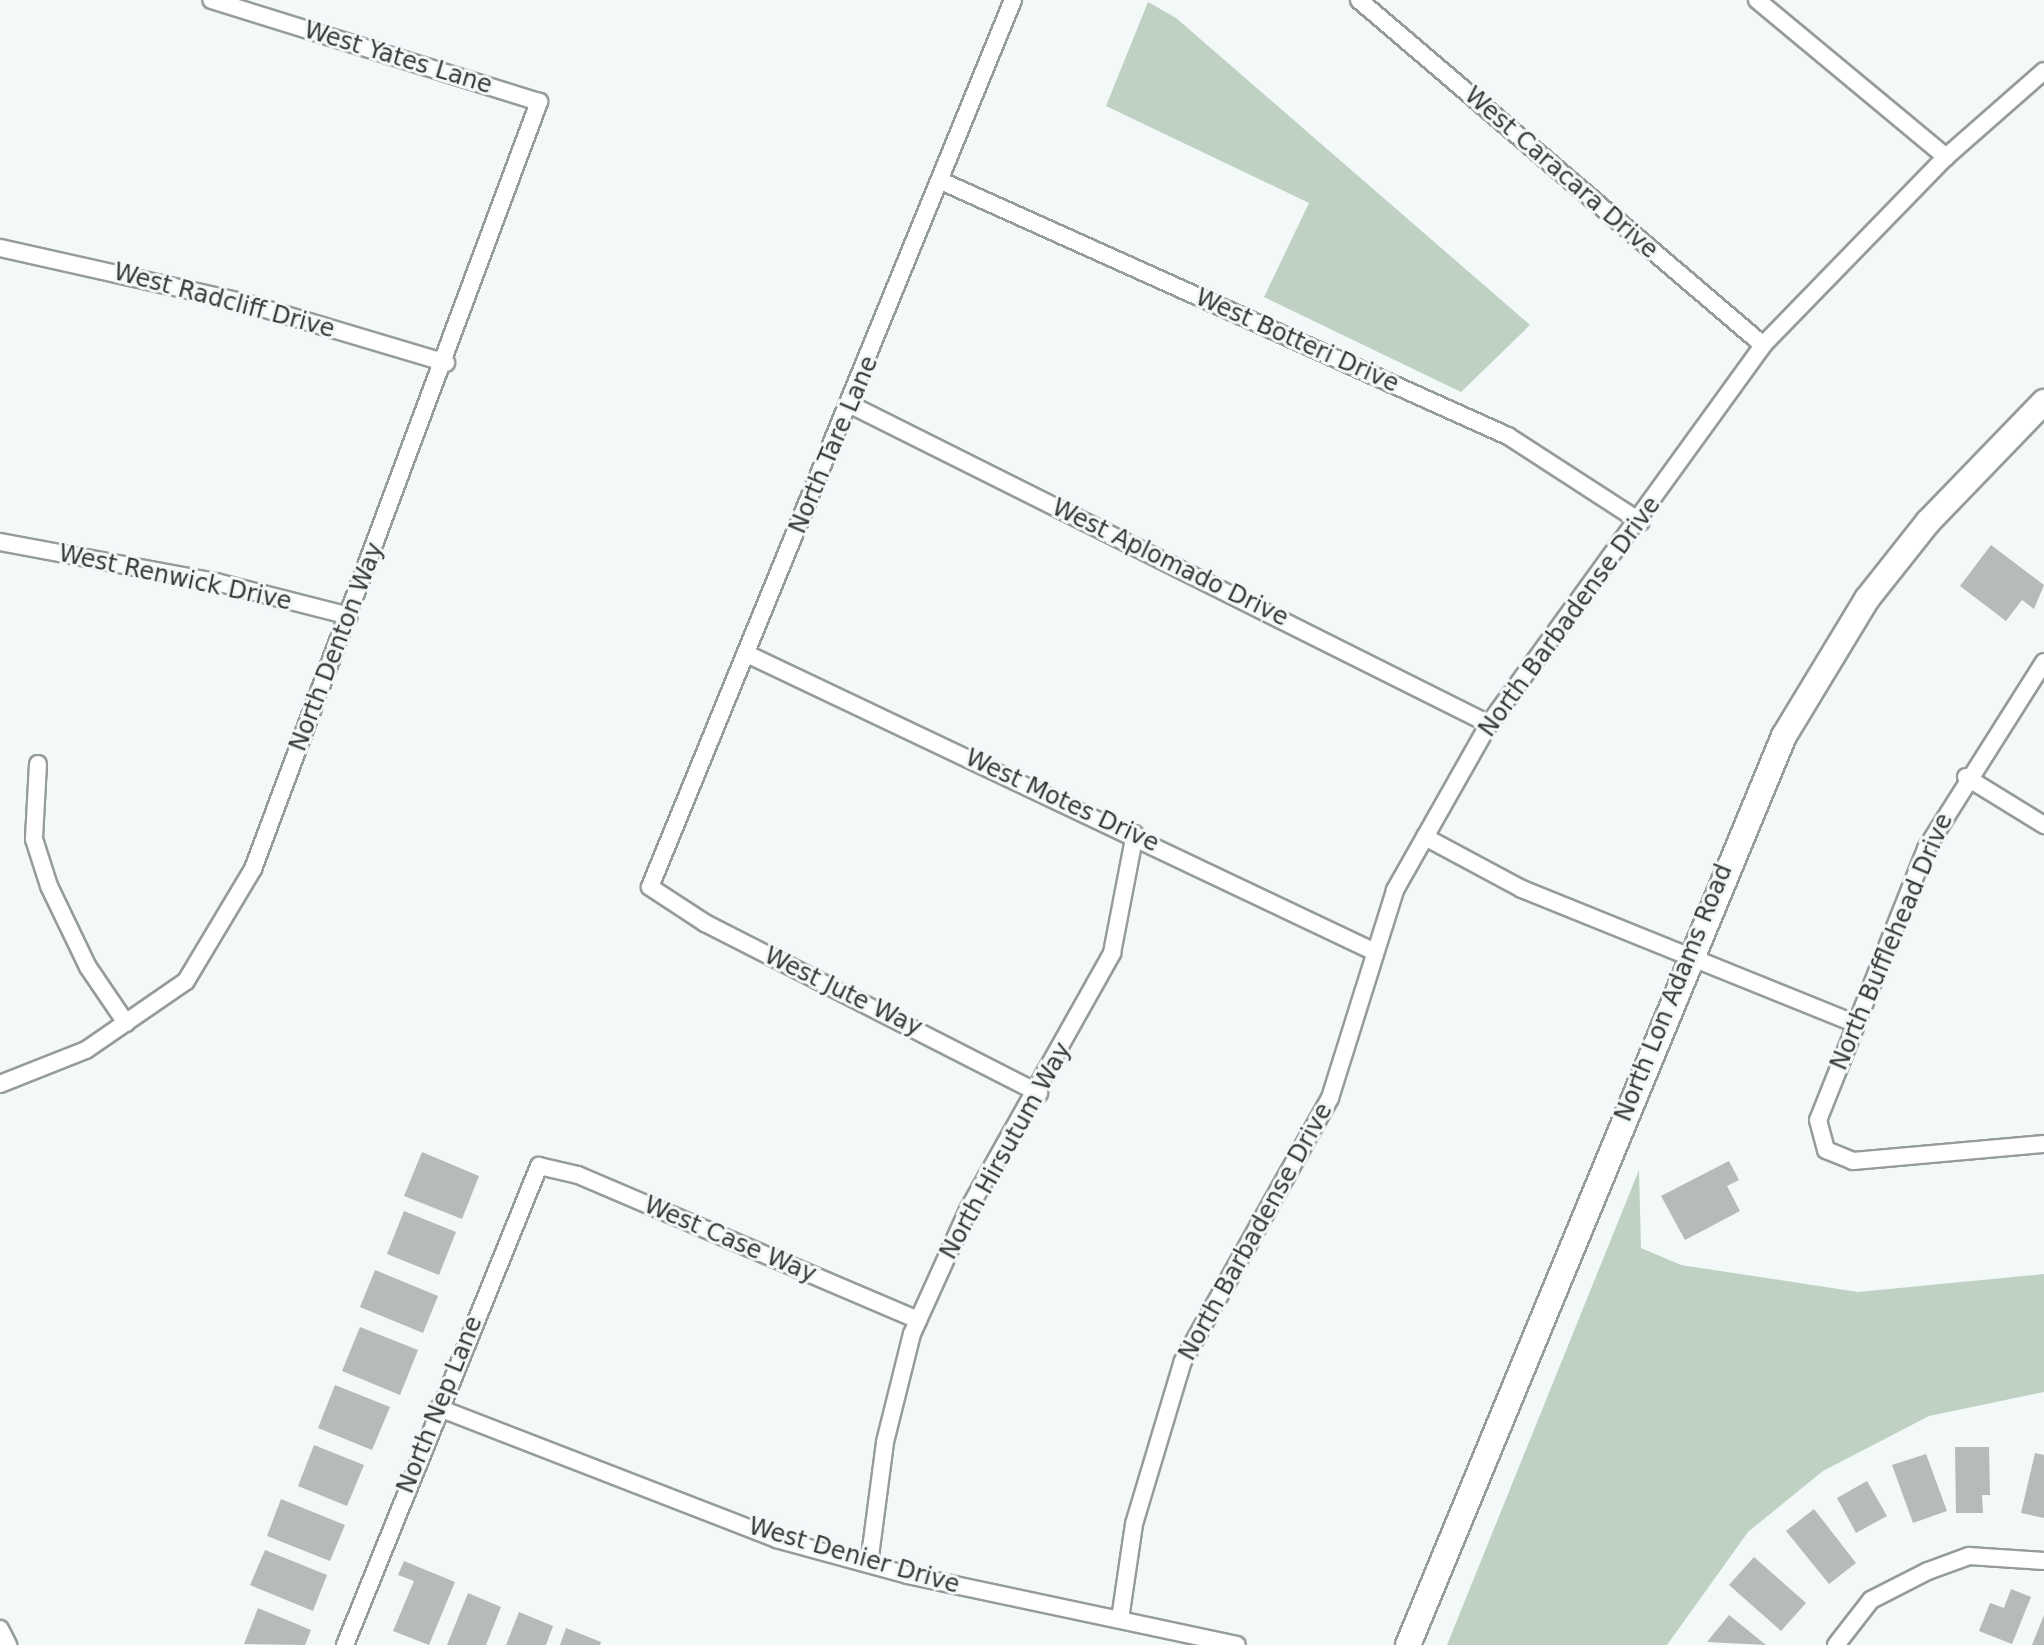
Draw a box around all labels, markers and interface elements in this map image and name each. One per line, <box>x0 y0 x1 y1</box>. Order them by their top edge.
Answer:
street label: West Yates Lane <box>301 16 495 100</box>
street label: West Caracara Drive <box>1458 81 1664 265</box>
street label: West Radcliff Drive <box>110 258 338 344</box>
street label: West Botteri Drive <box>1191 283 1403 399</box>
street label: North Tare Lane <box>784 352 884 538</box>
street label: North Barbadense Drive <box>1473 491 1667 743</box>
street label: West Aplomado Drive <box>1047 493 1293 633</box>
street label: West Renwick Drive <box>56 539 294 617</box>
street label: North Denton Way <box>284 539 390 755</box>
street label: West Motes Drive <box>961 744 1163 858</box>
street label: North Bufflehead Drive <box>1825 809 1959 1075</box>
street label: North Lon Adams Road <box>1609 860 1739 1126</box>
street label: West Jute Way <box>759 941 927 1043</box>
street label: North Hirsutum Way <box>934 1037 1078 1265</box>
street label: North Barbadense Drive <box>1173 1098 1339 1366</box>
street label: West Case Way <box>640 1191 820 1289</box>
street label: North Nep Lane <box>391 1312 489 1498</box>
street label: West Denier Drive <box>745 1512 963 1600</box>

